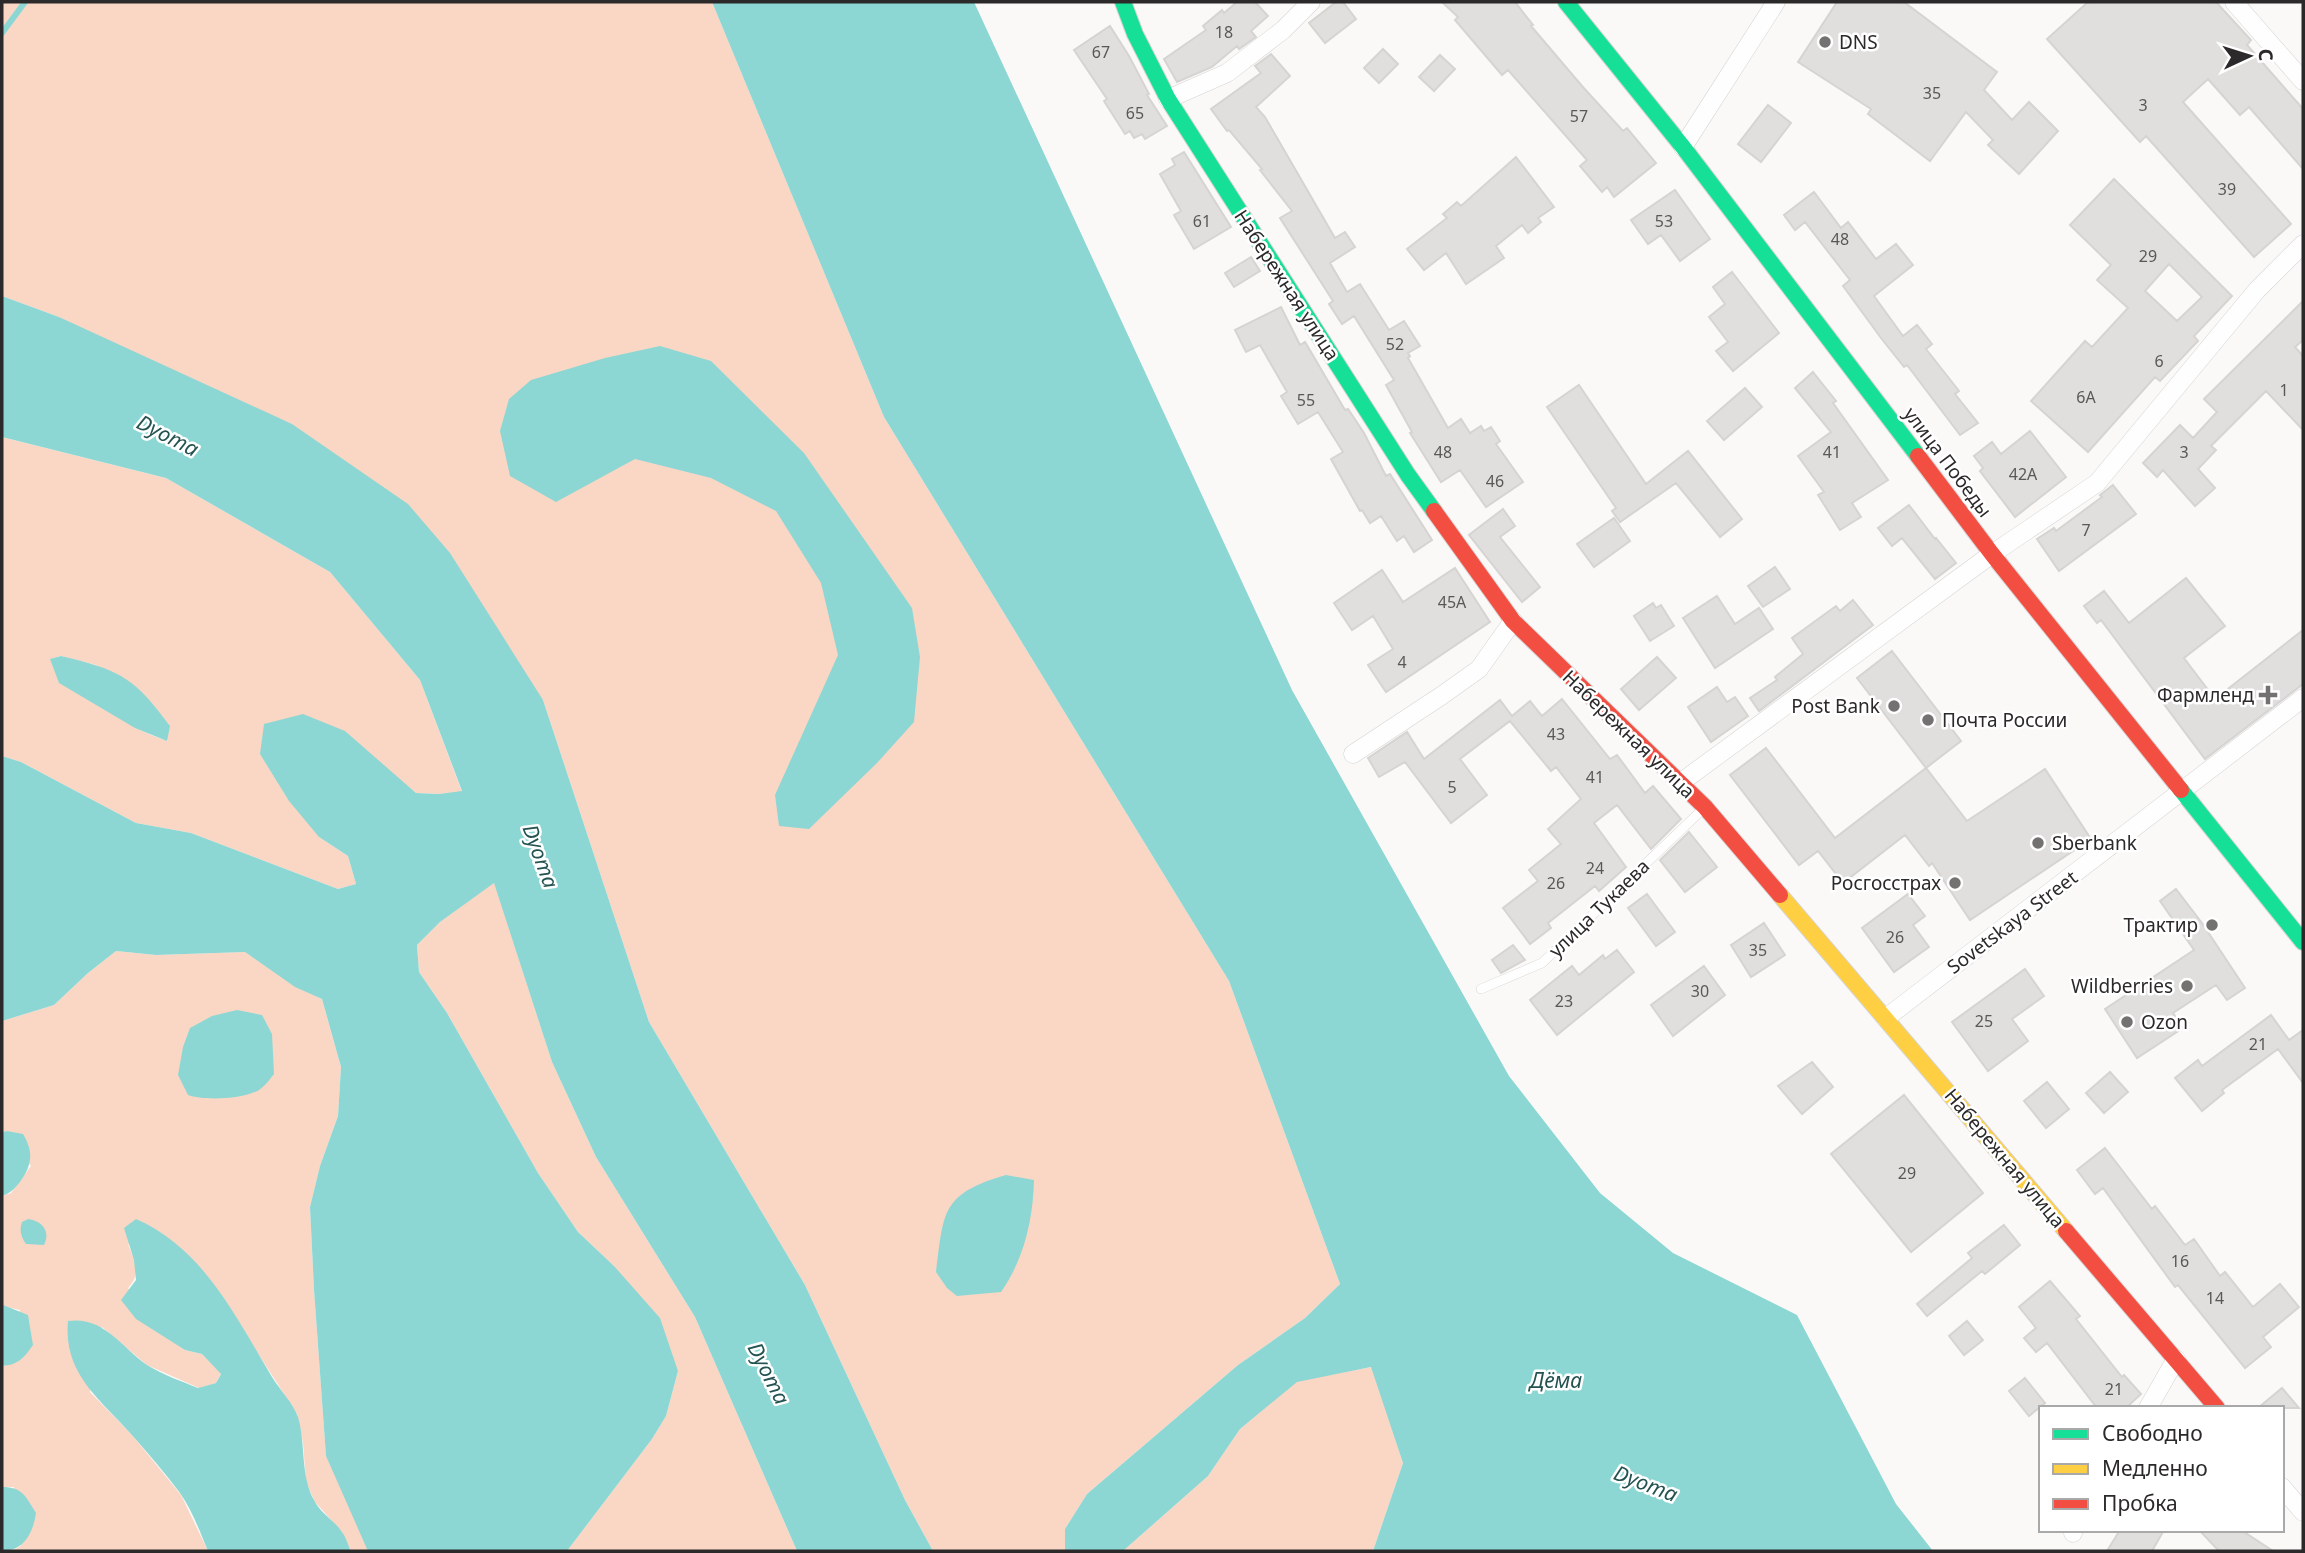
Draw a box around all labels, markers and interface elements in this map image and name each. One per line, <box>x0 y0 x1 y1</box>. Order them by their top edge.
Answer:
house number: 18 <box>1215 21 1233 43</box>
north arrow <box>2214 21 2284 91</box>
place label: DNS <box>1839 29 1878 55</box>
marker: DNS <box>1817 34 1833 50</box>
house number: 67 <box>1092 41 1110 63</box>
text: С <box>2253 48 2279 62</box>
house number: 35 <box>1923 82 1941 104</box>
house number: 3 <box>2138 94 2148 116</box>
house number: 65 <box>1126 102 1144 124</box>
house number: 57 <box>1570 105 1588 127</box>
house number: 39 <box>2218 178 2236 200</box>
street label: Набережная улица <box>1229 205 1345 365</box>
house number: 61 <box>1193 210 1211 232</box>
house number: 53 <box>1655 210 1673 232</box>
house number: 48 <box>1831 228 1849 250</box>
house number: 29 <box>2139 245 2157 267</box>
house number: 52 <box>1386 333 1404 355</box>
house number: 6 <box>2154 350 2164 372</box>
house number: 1 <box>2279 379 2289 401</box>
house number: 6А <box>2076 386 2096 408</box>
house number: 55 <box>1297 389 1315 411</box>
street label: улица Победы <box>1898 402 1998 522</box>
water label: Dyoma <box>132 408 204 462</box>
house number: 48 <box>1434 441 1452 463</box>
house number: 41 <box>1823 441 1841 463</box>
house number: 3 <box>2179 441 2189 463</box>
house number: 42А <box>2009 463 2038 485</box>
house number: 46 <box>1486 470 1504 492</box>
house number: 7 <box>2081 519 2091 541</box>
house number: 45А <box>1438 591 1467 613</box>
house number: 4 <box>1397 651 1407 673</box>
street label: Набережная улица <box>1557 664 1701 804</box>
place label: Фармленд <box>2157 682 2254 708</box>
marker: Фармленд <box>2260 687 2276 703</box>
place label: Post Bank <box>1791 693 1880 719</box>
marker: Post Bank <box>1886 698 1902 714</box>
place label: Почта России <box>1942 707 2067 733</box>
marker: Почта России <box>1920 712 1936 728</box>
house number: 43 <box>1547 723 1565 745</box>
house number: 41 <box>1586 766 1604 788</box>
house number: 5 <box>1447 776 1457 798</box>
water label: Dyoma <box>517 820 565 892</box>
place label: Sberbank <box>2052 830 2137 856</box>
marker: Sberbank <box>2030 835 2046 851</box>
street label: улица Тукаева <box>1543 853 1655 963</box>
house number: 24 <box>1586 857 1604 879</box>
street label: Sovetskaya Street <box>1941 864 2083 980</box>
place label: Росгосстрах <box>1831 870 1941 896</box>
house number: 26 <box>1547 872 1565 894</box>
marker: Росгосстрах <box>1947 875 1963 891</box>
place label: Трактир <box>2124 912 2198 938</box>
marker: Трактир <box>2204 917 2220 933</box>
house number: 26 <box>1886 926 1904 948</box>
house number: 35 <box>1749 939 1767 961</box>
place label: Wildberries <box>2071 973 2173 999</box>
marker: Wildberries <box>2179 978 2195 994</box>
house number: 30 <box>1691 980 1709 1002</box>
house number: 23 <box>1555 990 1573 1012</box>
place label: Ozon <box>2141 1009 2188 1035</box>
house number: 25 <box>1975 1010 1993 1032</box>
marker: Ozon <box>2119 1014 2135 1030</box>
house number: 21 <box>2249 1033 2267 1055</box>
street label: Набережная улица <box>1939 1083 2071 1233</box>
house number: 29 <box>1898 1162 1916 1184</box>
house number: 16 <box>2171 1250 2189 1272</box>
house number: 14 <box>2206 1287 2224 1309</box>
water label: Dyoma <box>742 1337 796 1409</box>
water label: Дёма <box>1528 1366 1582 1394</box>
house number: 21 <box>2105 1378 2123 1400</box>
legend <box>2039 1406 2284 1532</box>
text: Свободно <box>2102 1419 2203 1447</box>
text: Медленно <box>2102 1454 2208 1482</box>
water label: Dyoma <box>1610 1458 1682 1508</box>
text: Пробка <box>2102 1489 2178 1517</box>

